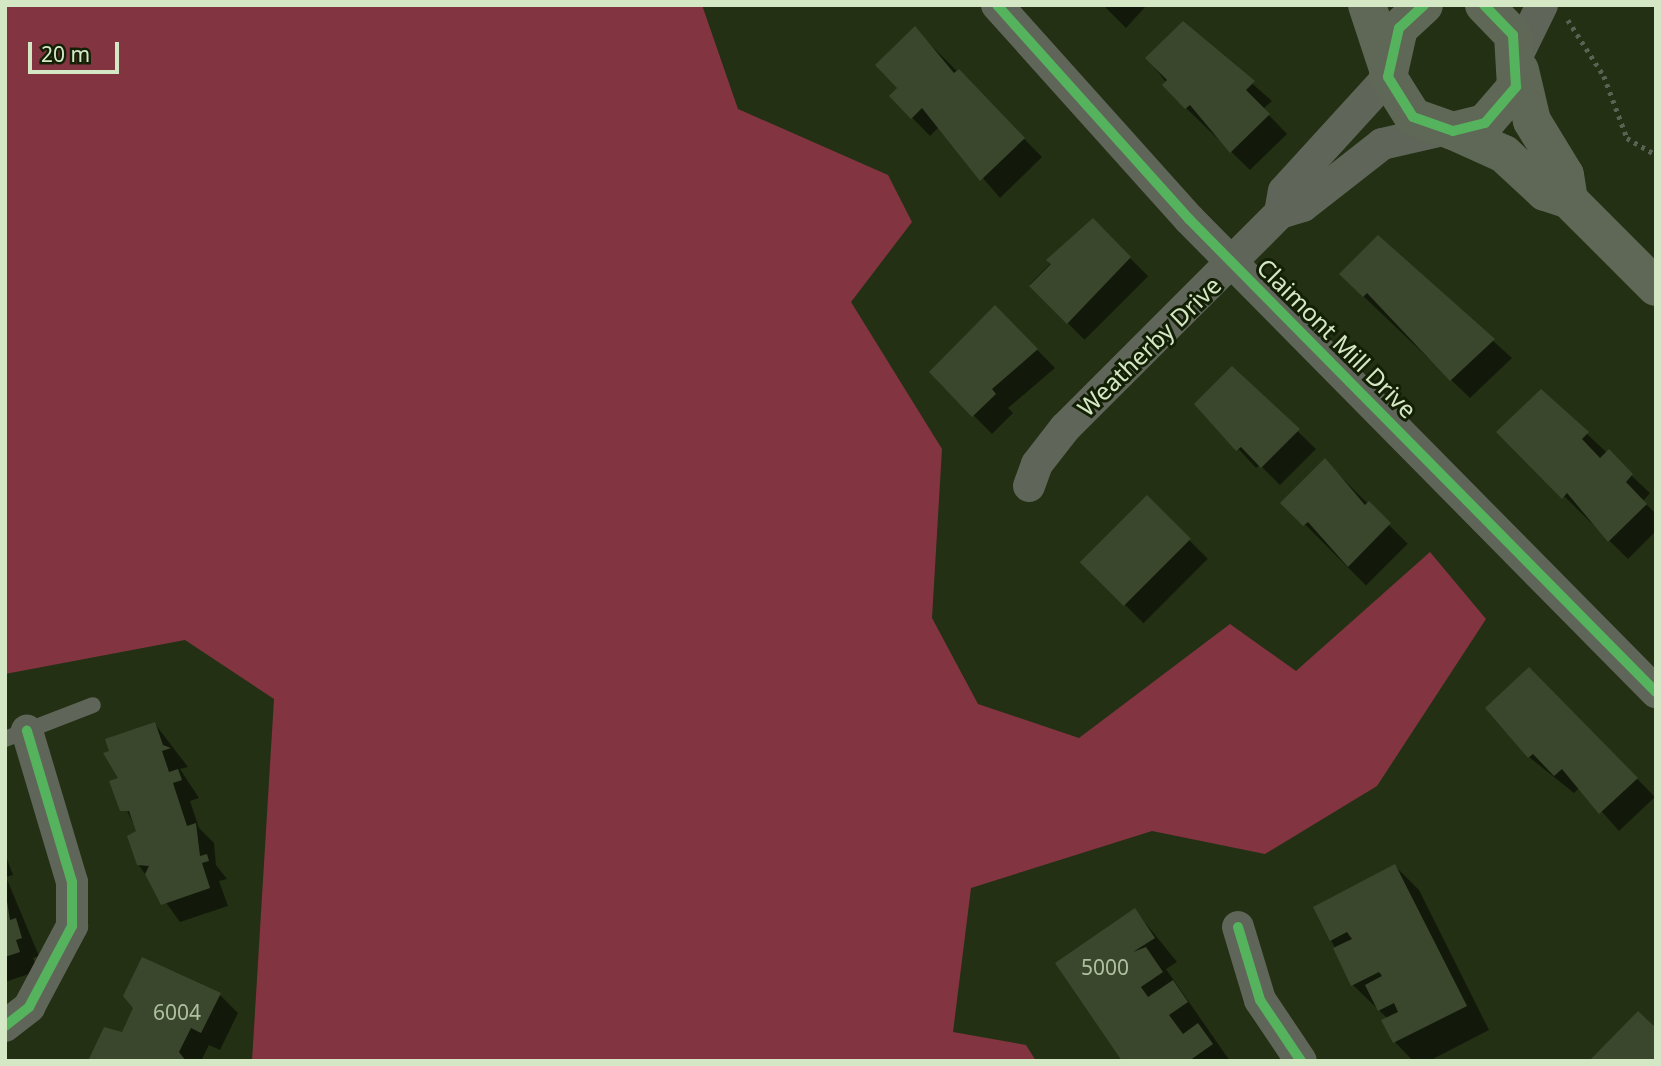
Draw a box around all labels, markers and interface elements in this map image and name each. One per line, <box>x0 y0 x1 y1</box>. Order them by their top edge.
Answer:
scale bar <box>32 28 122 72</box>
text: 20 m <box>41 40 90 68</box>
street label: Claimont Mill Drive <box>1251 252 1423 424</box>
street label: Weatherby Drive <box>1071 270 1227 422</box>
house number: 5000 <box>1081 954 1129 980</box>
house number: 6004 <box>153 999 201 1025</box>

